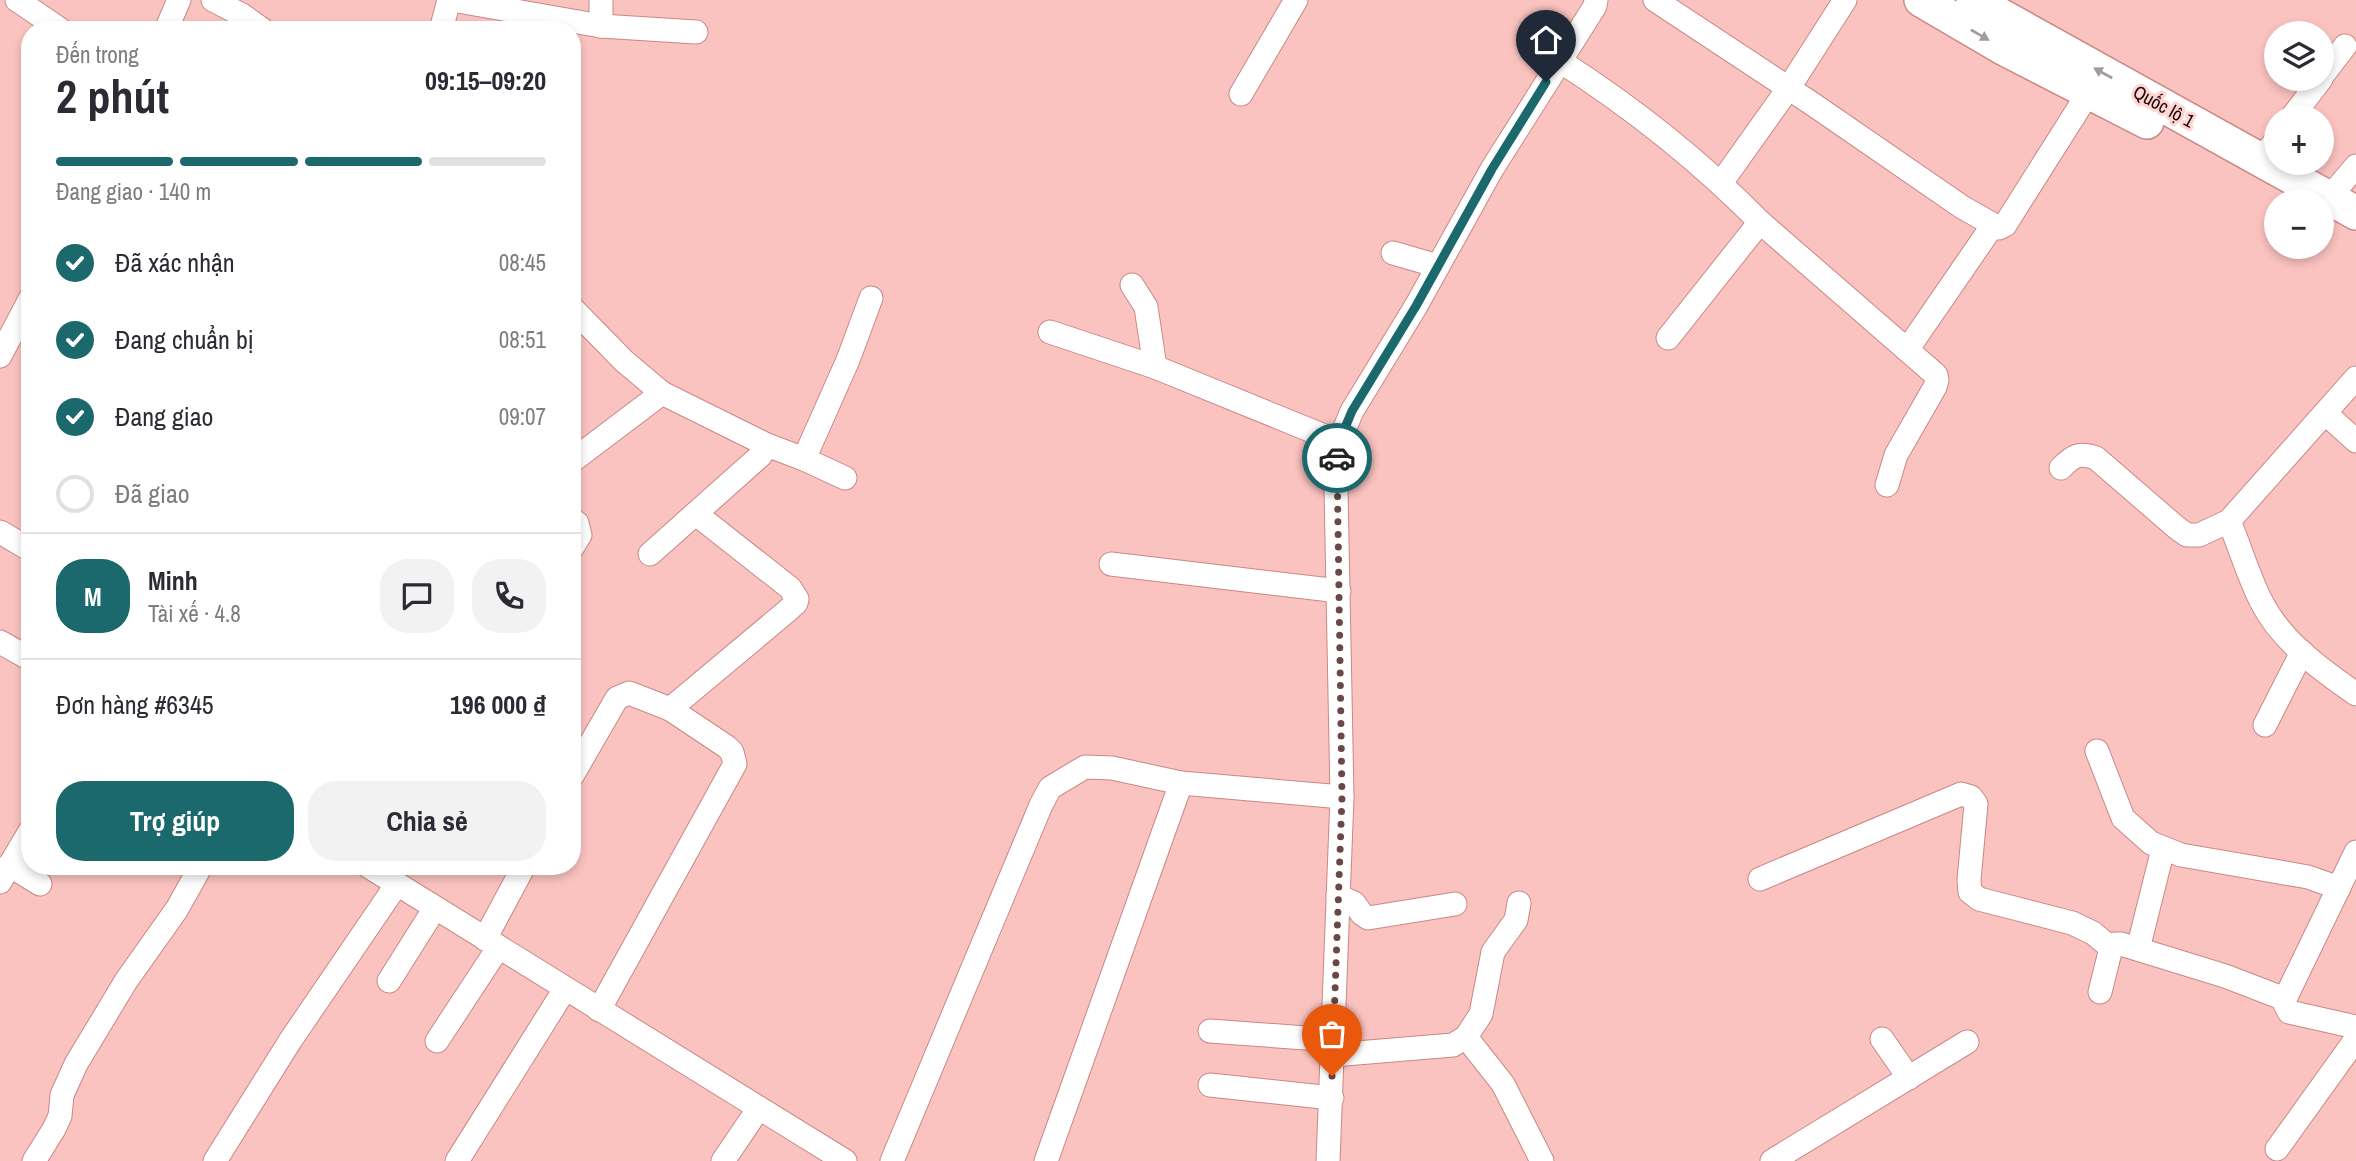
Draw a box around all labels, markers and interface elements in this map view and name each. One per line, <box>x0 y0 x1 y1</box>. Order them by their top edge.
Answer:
pin <box>1516 10 1576 82</box>
icon: home <box>1527 21 1565 59</box>
map controls <box>2264 21 2334 259</box>
button: layers <box>2264 21 2334 91</box>
one-way arrow <box>1971 28 1990 41</box>
text: Đến trong <box>56 39 139 70</box>
text: 09:15–09:20 <box>425 63 546 98</box>
text: 2 phút <box>56 65 169 127</box>
one-way arrow <box>2093 67 2113 79</box>
street label: Quốc lộ 1 <box>2129 78 2200 134</box>
button: + <box>2264 105 2334 175</box>
text: Đang giao · 140 m <box>56 176 211 207</box>
button: − <box>2264 189 2334 259</box>
icon: check <box>56 244 94 282</box>
text: Đã xác nhận <box>115 245 235 280</box>
text: 08:45 <box>499 247 546 278</box>
icon: check <box>56 321 94 359</box>
text: Đang chuẩn bị <box>115 322 254 357</box>
text: 08:51 <box>499 324 546 355</box>
icon: check <box>56 398 94 436</box>
text: Đang giao <box>115 399 213 434</box>
text: 09:07 <box>499 401 546 432</box>
courier <box>1302 423 1372 493</box>
icon: car <box>1318 439 1356 477</box>
text: Đã giao <box>115 476 190 511</box>
button: chat <box>380 559 454 633</box>
button: phone <box>472 559 546 633</box>
text: Minh <box>148 563 198 598</box>
text: M <box>84 579 102 614</box>
text: Tài xế · 4.8 <box>148 598 241 629</box>
text: Đơn hàng #6345 <box>56 687 214 722</box>
text: 196 000 ₫ <box>450 687 546 722</box>
button: Trợ giúp <box>56 781 294 861</box>
button: Chia sẻ <box>308 781 546 861</box>
pin <box>1302 1004 1362 1076</box>
icon: bag <box>1313 1015 1351 1053</box>

